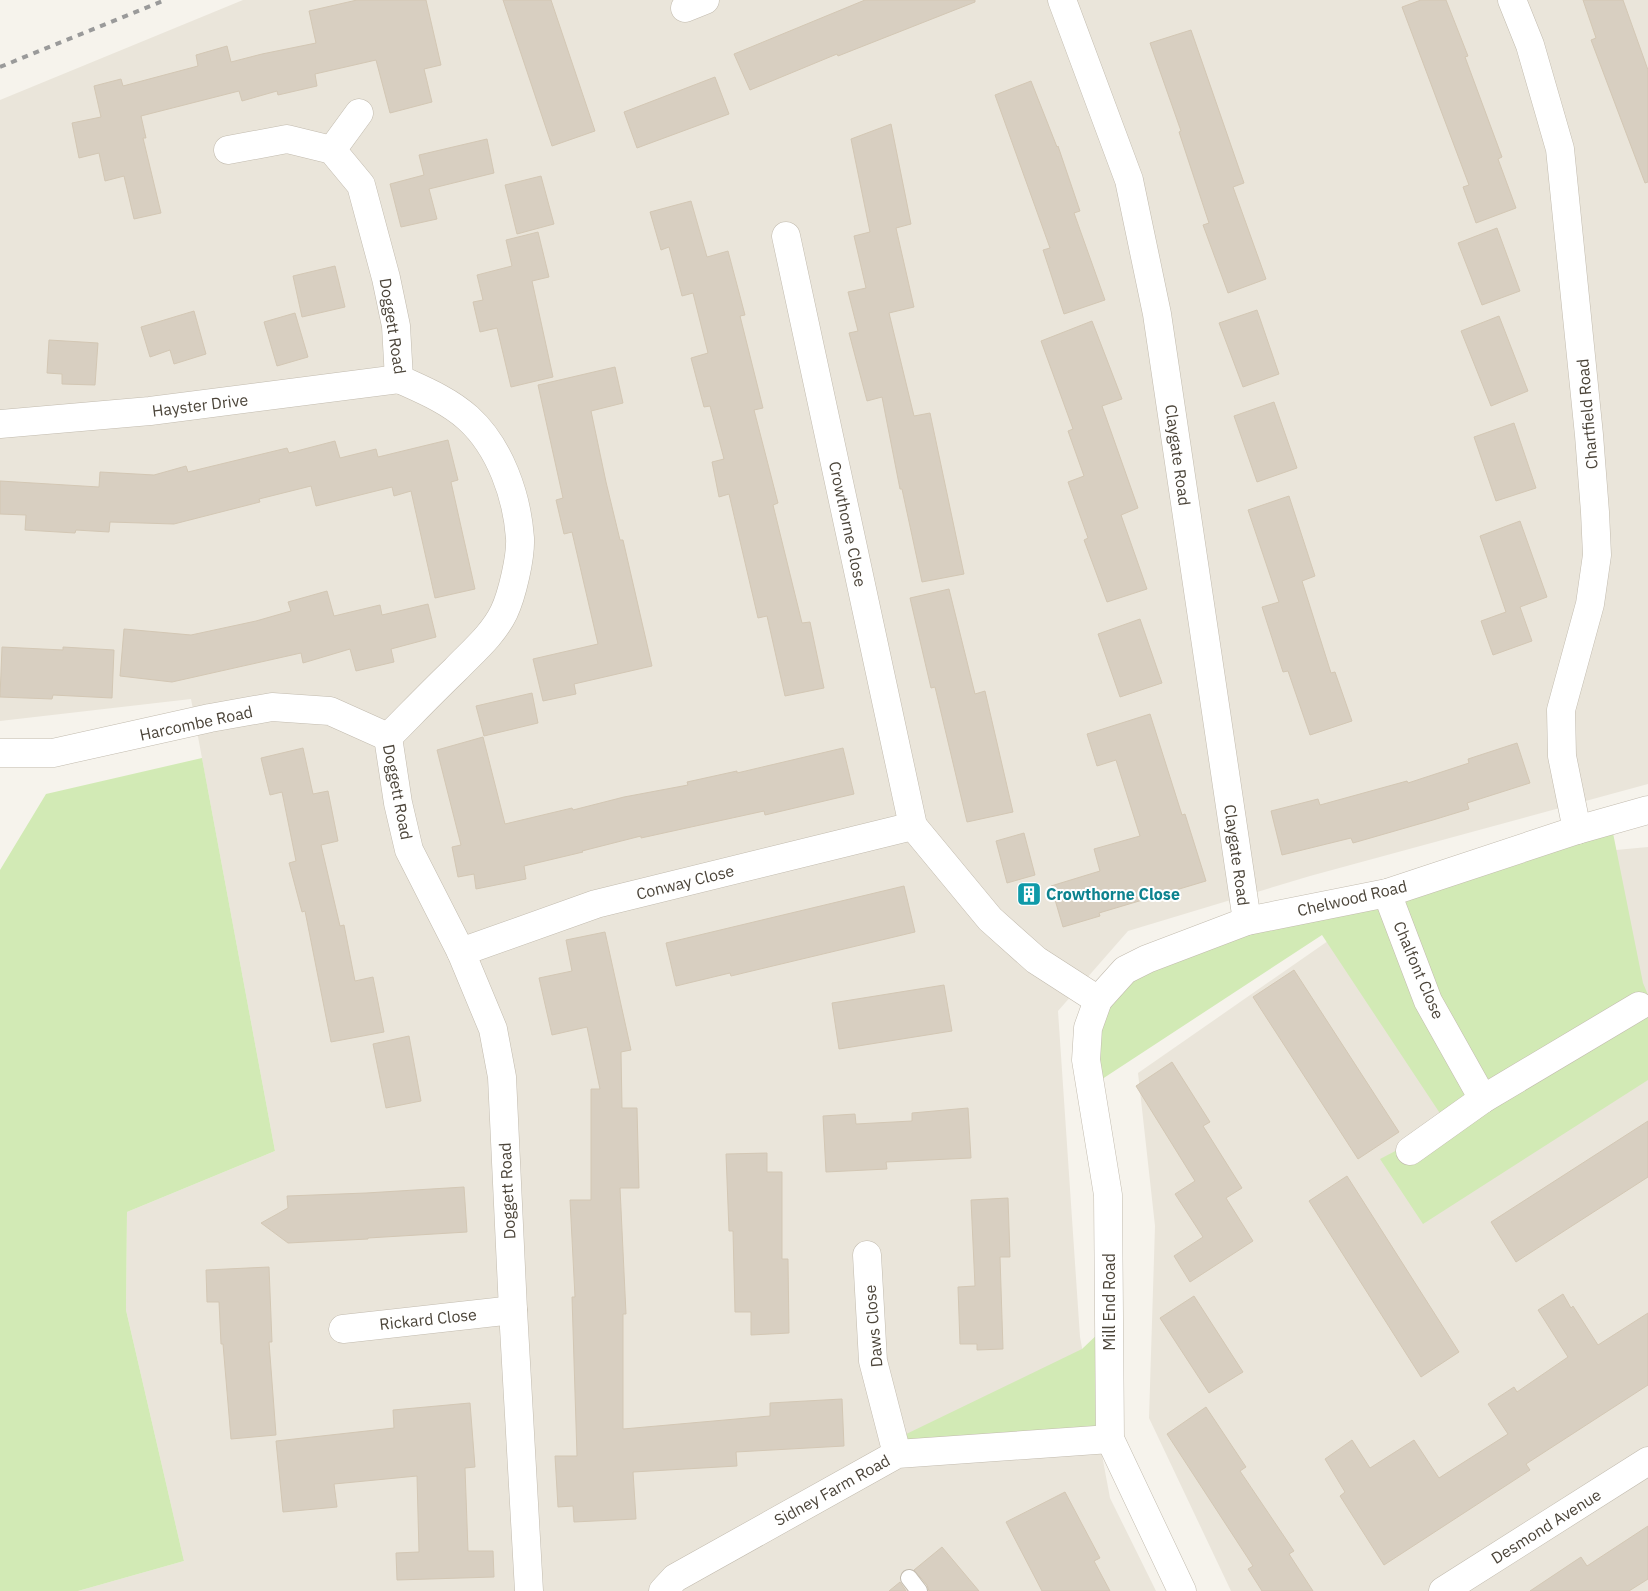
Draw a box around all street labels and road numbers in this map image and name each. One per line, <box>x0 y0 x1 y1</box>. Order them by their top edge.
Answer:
street label: Doggett Road <box>376 277 410 375</box>
street label: Chartfield Road <box>1572 358 1602 470</box>
street label: Hayster Drive <box>151 389 249 421</box>
street label: Claygate Road <box>1161 403 1195 507</box>
street label: Crowthorne Close <box>825 459 871 589</box>
street label: Harcombe Road <box>138 701 254 745</box>
street label: Doggett Road <box>379 742 417 842</box>
street label: Claygate Road <box>1220 803 1254 907</box>
street label: Conway Close <box>634 860 736 904</box>
street label: Chelwood Road <box>1295 876 1409 920</box>
street label: Chalfont Close <box>1389 918 1449 1022</box>
street label: Doggett Road <box>494 1142 520 1240</box>
street label: Mill End Road <box>1099 1253 1119 1351</box>
street label: Daws Close <box>859 1284 887 1368</box>
street label: Rickard Close <box>378 1304 478 1334</box>
street label: Sidney Farm Road <box>771 1450 893 1530</box>
street label: Desmond Avenue <box>1487 1484 1605 1568</box>

